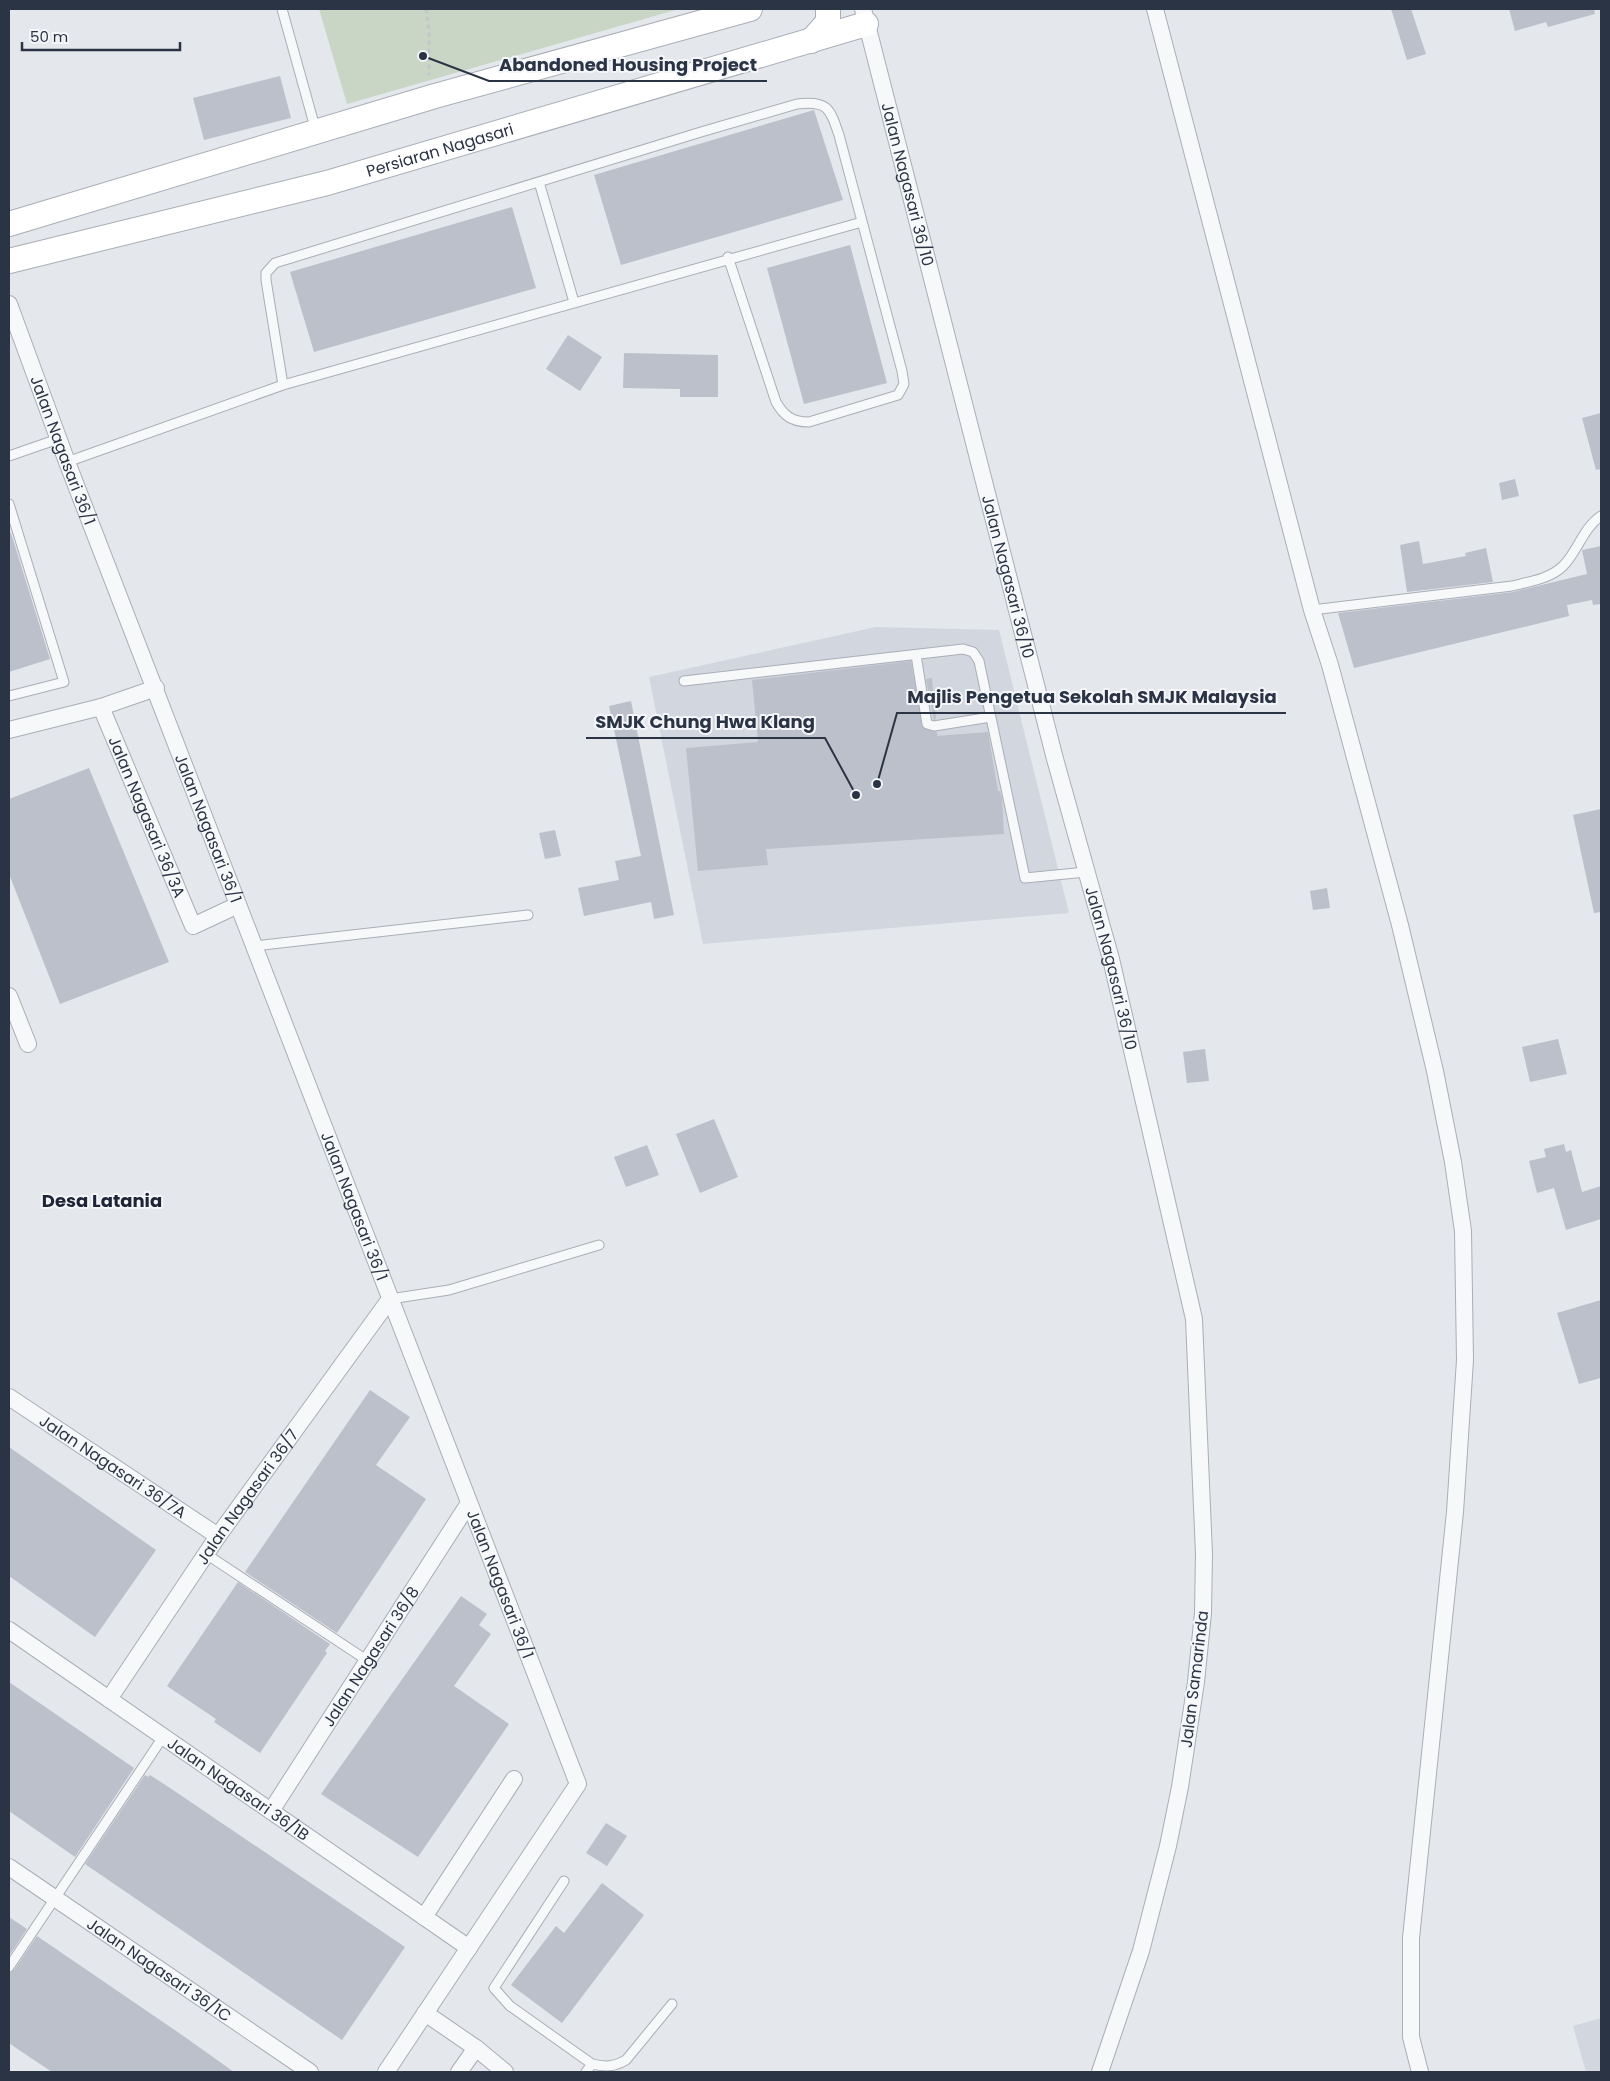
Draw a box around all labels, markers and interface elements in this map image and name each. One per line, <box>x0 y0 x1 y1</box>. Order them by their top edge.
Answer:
scale bar <box>22 20 180 52</box>
text: 50 m <box>30 26 68 47</box>
callout: Abandoned Housing Project <box>489 48 767 81</box>
text: Abandoned Housing Project <box>499 52 757 77</box>
street label: Jalan Nagasari 36/10 <box>875 100 939 269</box>
street label: Persiaran Nagasari <box>364 118 516 183</box>
street label: Jalan Nagasari 36/1 <box>24 372 101 529</box>
street label: Jalan Nagasari 36/10 <box>976 493 1040 661</box>
callout: Majlis Pengetua Sekolah SMJK Malaysia <box>897 680 1286 713</box>
text: Majlis Pengetua Sekolah SMJK Malaysia <box>907 684 1277 709</box>
callout: SMJK Chung Hwa Klang <box>586 705 825 738</box>
text: SMJK Chung Hwa Klang <box>595 709 815 734</box>
street label: Jalan Nagasari 36/3A <box>102 733 191 901</box>
street label: Jalan Nagasari 36/1 <box>169 751 247 906</box>
street label: Jalan Nagasari 36/10 <box>1079 884 1143 1053</box>
street label: Jalan Nagasari 36/1 <box>315 1128 393 1284</box>
district label: Desa Latania <box>42 1188 162 1213</box>
street label: Jalan Nagasari 36/7A <box>35 1409 191 1524</box>
street label: Jalan Nagasari 36/7 <box>191 1424 304 1569</box>
street label: Jalan Nagasari 36/1 <box>461 1506 539 1662</box>
street label: Jalan Nagasari 36/8 <box>317 1582 425 1731</box>
street label: Jalan Samarinda <box>1175 1609 1214 1749</box>
street label: Jalan Nagasari 36/1B <box>163 1732 314 1846</box>
street label: Jalan Nagasari 36/1C <box>82 1912 236 2027</box>

